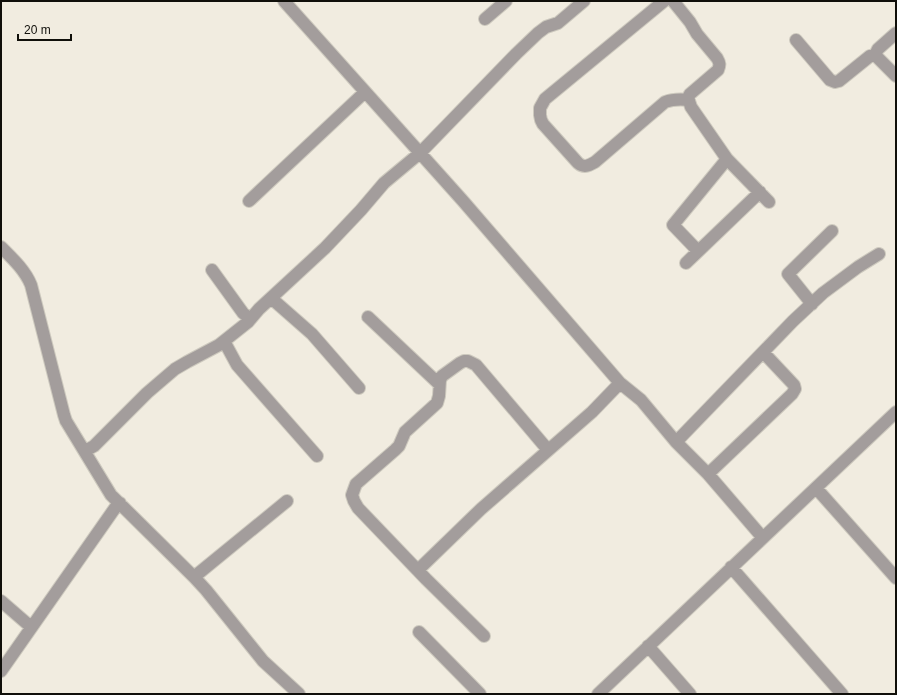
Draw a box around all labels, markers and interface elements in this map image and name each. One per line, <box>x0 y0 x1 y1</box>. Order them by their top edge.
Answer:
scale bar <box>18 16 71 42</box>
text: 20 m <box>24 23 51 37</box>

